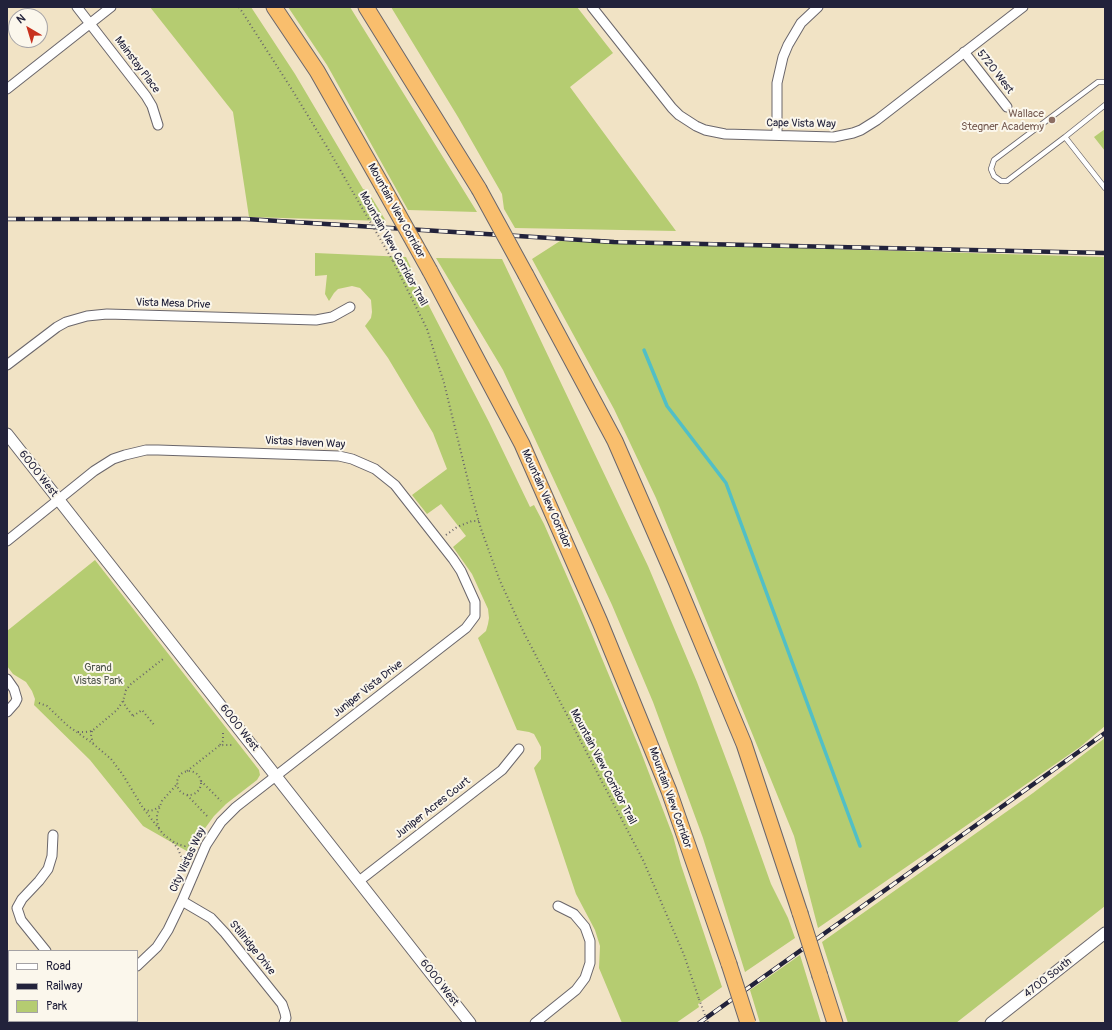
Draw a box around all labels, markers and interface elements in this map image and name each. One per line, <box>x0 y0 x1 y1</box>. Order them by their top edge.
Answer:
north arrow <box>8 8 48 48</box>
text: N <box>14 12 28 26</box>
street label: Mainstay Place <box>111 34 163 96</box>
street label: 5720 West <box>974 47 1016 97</box>
place label: Wallace Stegner Academy <box>961 107 1044 133</box>
marker: Wallace Stegner Academy <box>1047 115 1057 125</box>
street label: Cape Vista Way <box>766 117 836 131</box>
street label: Mountain View Corridor <box>364 161 428 261</box>
street label: Mountain View Corridor Trail <box>356 190 430 308</box>
street label: Vista Mesa Drive <box>135 296 211 312</box>
street label: Vistas Haven Way <box>265 434 345 452</box>
street label: 6000 West <box>16 448 60 500</box>
street label: Mountain View Corridor <box>518 448 574 550</box>
street label: Juniper Vista Drive <box>331 658 405 720</box>
park label: Grand Vistas Park <box>73 661 123 687</box>
street label: 6000 West <box>217 702 261 754</box>
street label: Mountain View Corridor Trail <box>567 707 639 827</box>
street label: Mountain View Corridor <box>646 746 694 850</box>
street label: Juniper Acres Court <box>393 775 473 841</box>
street label: City Vistas Way <box>167 826 209 894</box>
street label: Stillridge Drive <box>226 918 278 978</box>
legend <box>8 950 138 1022</box>
street label: 4700 South <box>1021 955 1075 1001</box>
street label: 6000 West <box>417 957 461 1009</box>
text: Road <box>46 959 71 974</box>
text: Railway <box>46 979 82 994</box>
text: Park <box>46 999 67 1014</box>

